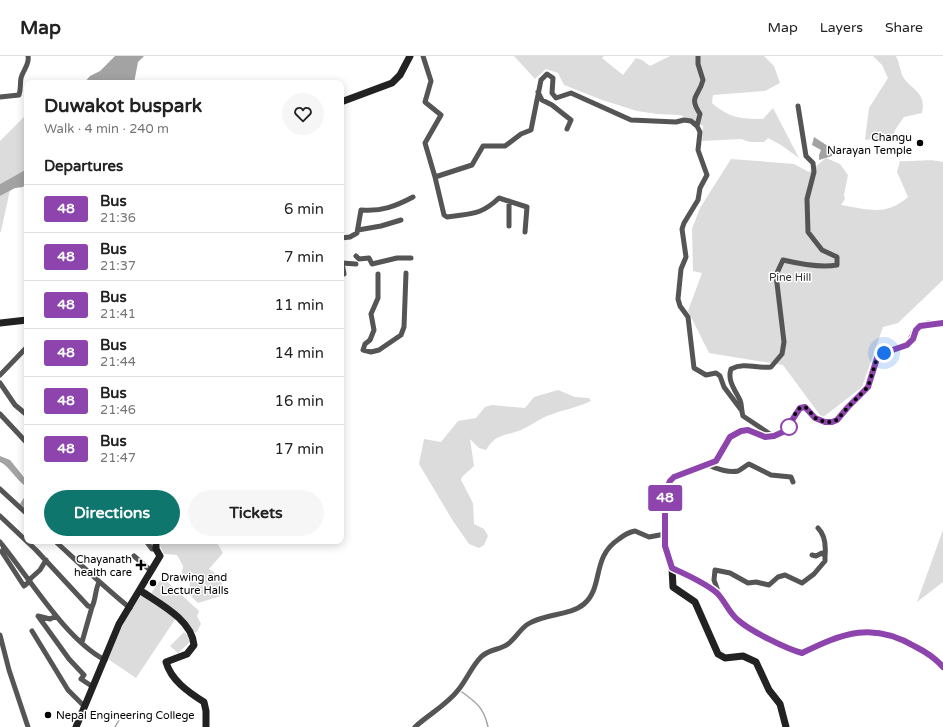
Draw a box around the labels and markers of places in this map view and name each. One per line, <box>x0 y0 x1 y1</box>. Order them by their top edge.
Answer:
place label: Changu Narayan Temple <box>827 131 912 157</box>
marker: Changu Narayan Temple <box>915 138 925 148</box>
unlabelled marker <box>780 418 798 436</box>
place label: Chayanath health care <box>74 553 132 579</box>
marker: Chayanath health care <box>135 559 147 571</box>
place label: Drawing and Lecture Halls <box>161 571 229 597</box>
marker: Drawing and Lecture Halls <box>148 578 158 588</box>
place label: Nepal Engineering College <box>56 709 195 722</box>
marker: Nepal Engineering College <box>43 710 53 720</box>

